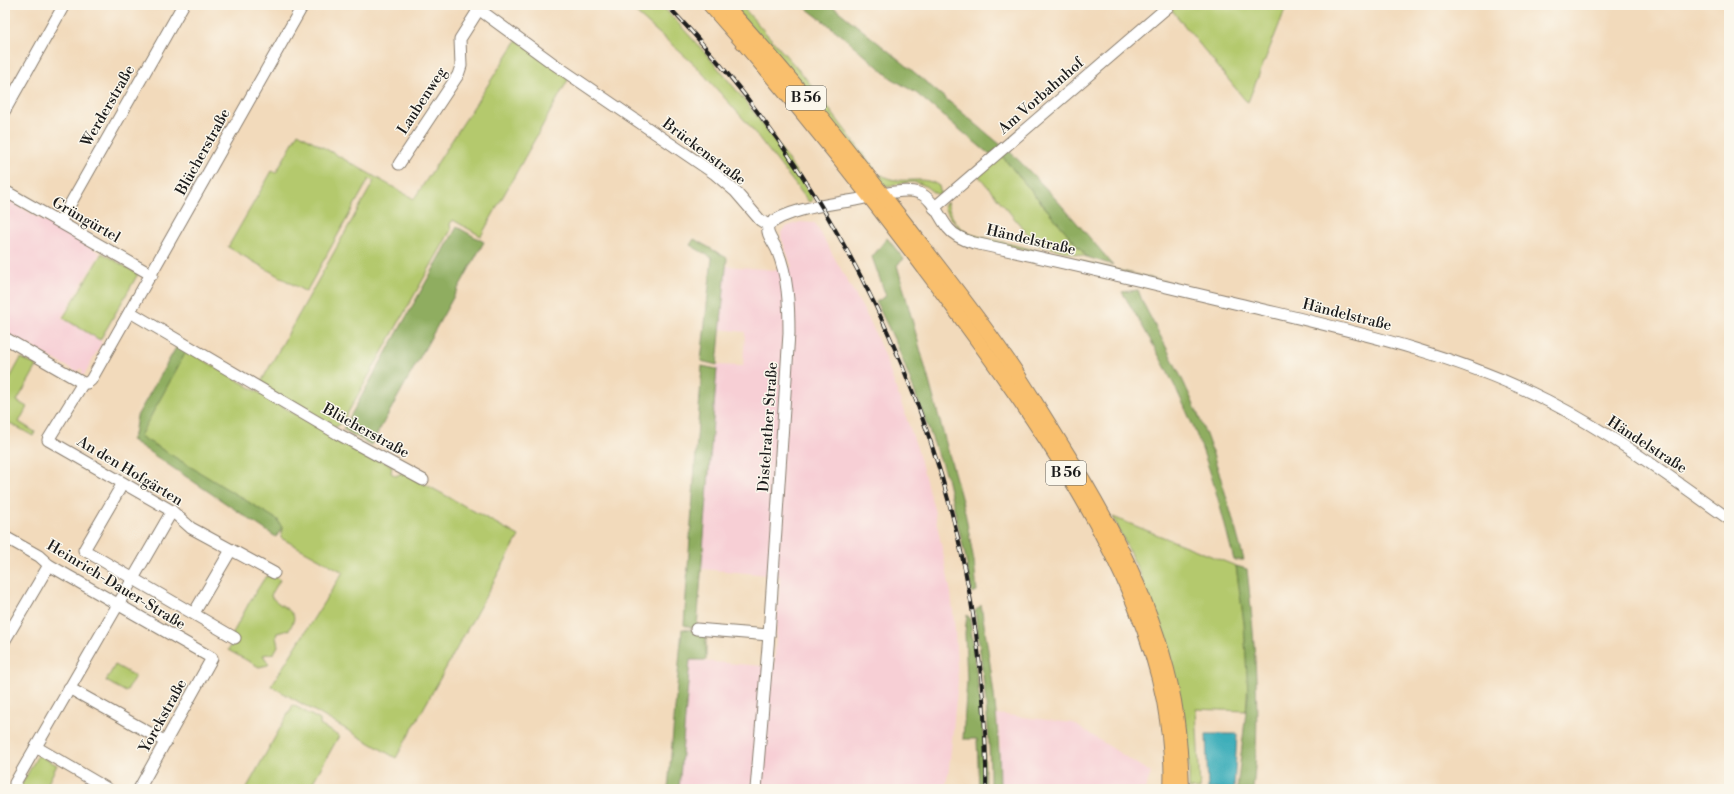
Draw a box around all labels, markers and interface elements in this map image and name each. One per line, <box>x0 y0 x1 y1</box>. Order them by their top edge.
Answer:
street label: Am Vorbahnhof <box>994 53 1088 139</box>
street label: Werderstraße <box>76 62 139 151</box>
street label: Laubenweg <box>393 63 451 138</box>
road number: B 56 <box>786 86 826 110</box>
street label: Blücherstraße <box>171 105 235 199</box>
street label: Brückenstraße <box>658 114 750 190</box>
street label: Grüngürtel <box>48 193 124 247</box>
street label: Händelstraße <box>984 220 1078 260</box>
street label: Händelstraße <box>1301 295 1393 335</box>
street label: Distelrather Straße <box>754 361 782 493</box>
street label: Blücherstraße <box>319 399 413 463</box>
street label: Händelstraße <box>1604 412 1690 478</box>
street label: An den Hofgärten <box>73 431 186 510</box>
road number: B 56 <box>1046 461 1086 485</box>
street label: Heinrich-Dauer-Straße <box>43 536 189 634</box>
street label: Yorckstraße <box>134 676 191 757</box>

